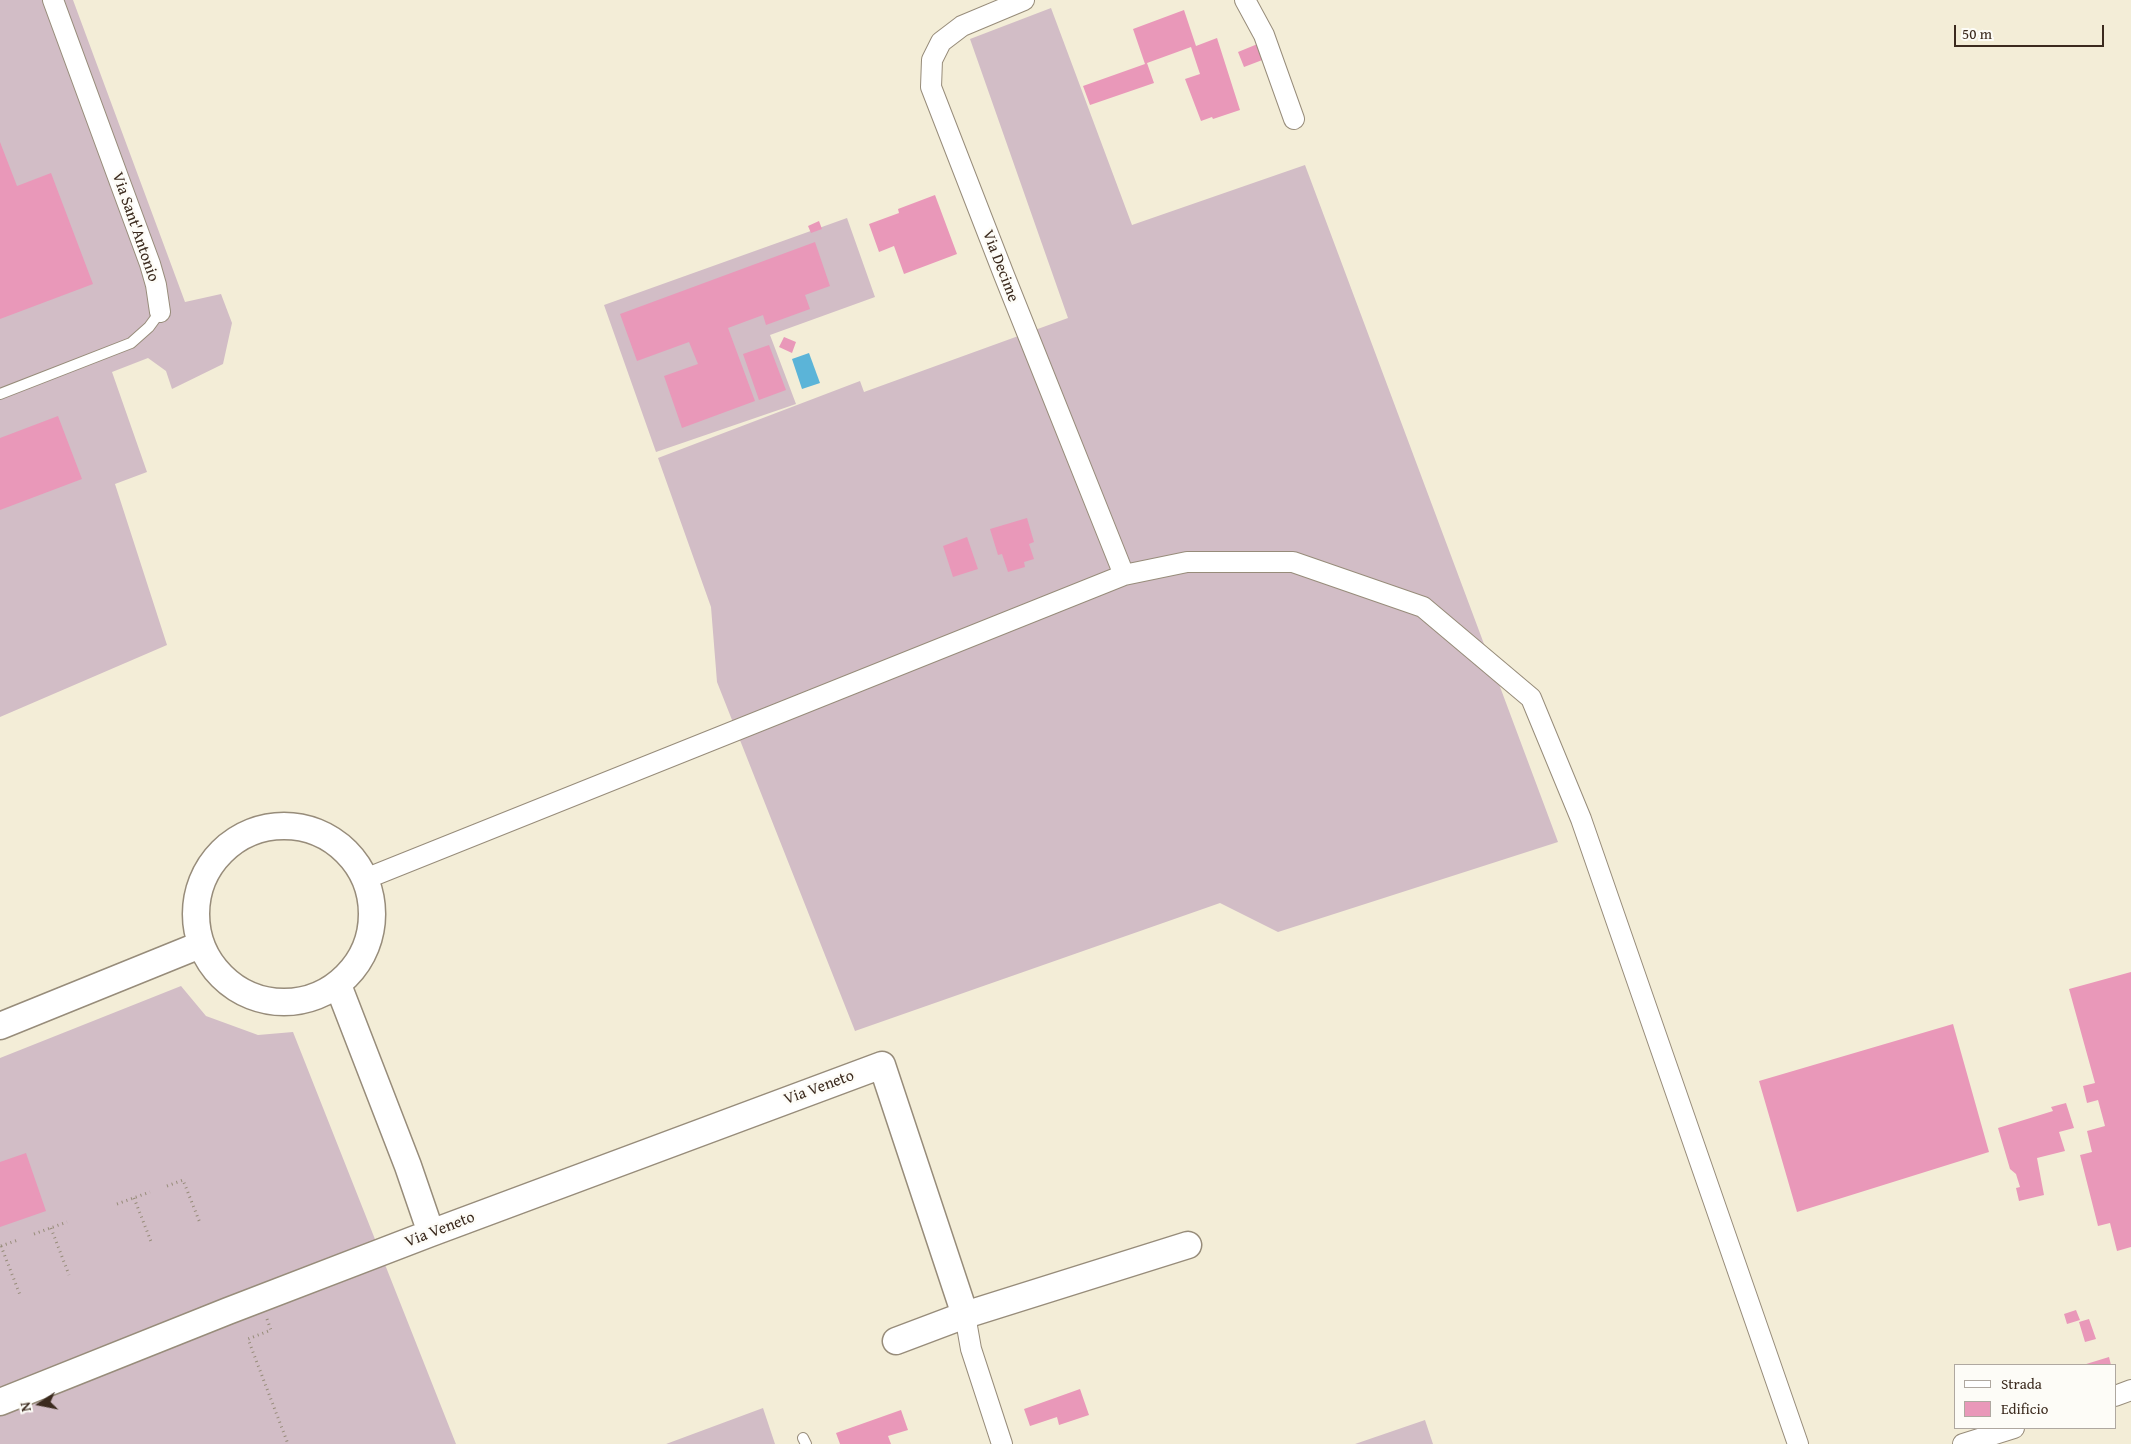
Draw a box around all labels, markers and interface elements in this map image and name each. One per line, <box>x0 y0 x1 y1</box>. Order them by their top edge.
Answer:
scale bar <box>1956 15 2106 47</box>
text: 50 m <box>1962 23 1992 44</box>
street label: Via Sant'Antonio <box>107 170 163 284</box>
street label: Via Decime <box>978 227 1022 305</box>
street label: Via Veneto <box>781 1066 857 1110</box>
street label: Via Veneto <box>402 1208 478 1252</box>
legend <box>1954 1364 2116 1429</box>
text: Strada <box>2001 1373 2042 1394</box>
north arrow <box>15 1379 65 1429</box>
text: Edificio <box>2001 1398 2048 1419</box>
text: N <box>15 1400 36 1413</box>

